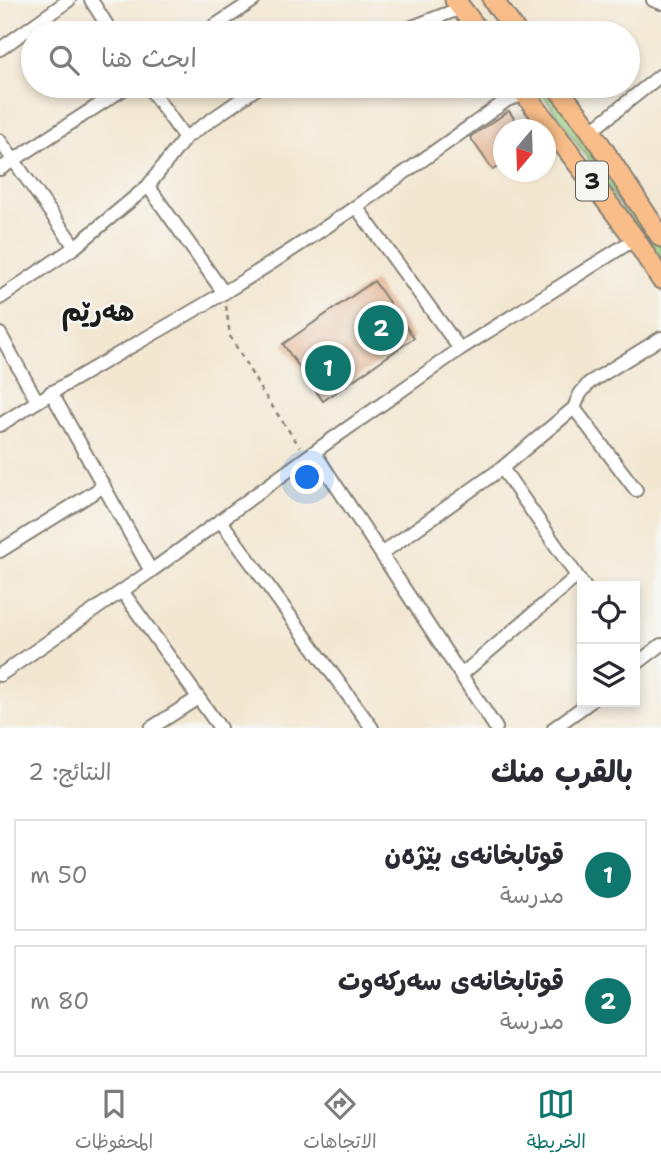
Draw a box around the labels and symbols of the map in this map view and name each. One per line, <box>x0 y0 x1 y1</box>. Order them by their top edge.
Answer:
north arrow <box>493 119 556 182</box>
road number: 3 <box>576 162 608 200</box>
district label: ھەرێم <box>62 294 134 332</box>
pin: 2 <box>358 302 404 354</box>
pin: 1 <box>305 342 351 394</box>
your location <box>290 460 324 494</box>

